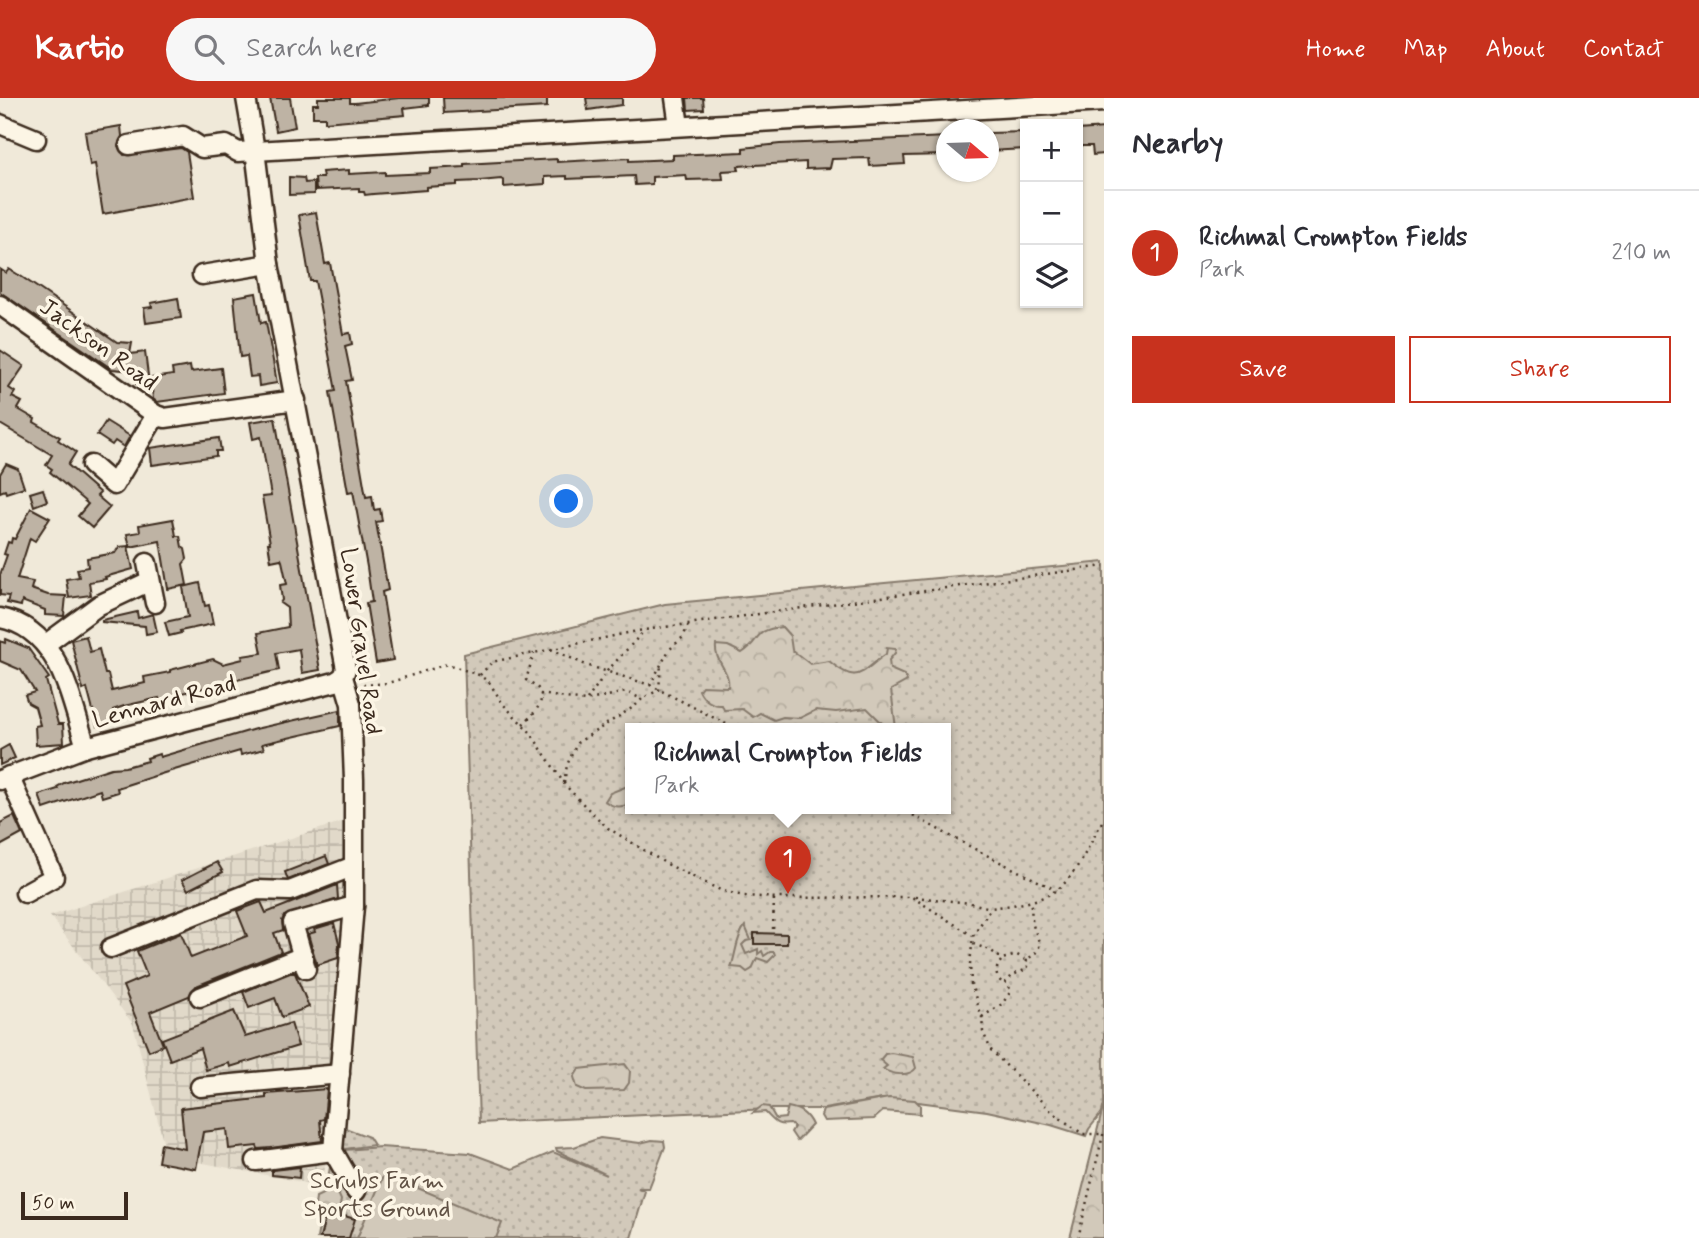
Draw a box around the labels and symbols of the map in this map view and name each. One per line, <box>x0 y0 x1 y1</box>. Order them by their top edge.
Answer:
north arrow <box>936 119 999 182</box>
street label: Jackson Road <box>33 292 163 399</box>
your location <box>549 484 583 518</box>
street label: Lower Gravel Road <box>332 546 389 737</box>
street label: Lennard Road <box>89 668 239 736</box>
pin: 1 <box>765 836 811 894</box>
park label: Scrubs Farm Sports Ground <box>303 1166 451 1225</box>
scale bar <box>21 1189 128 1221</box>

